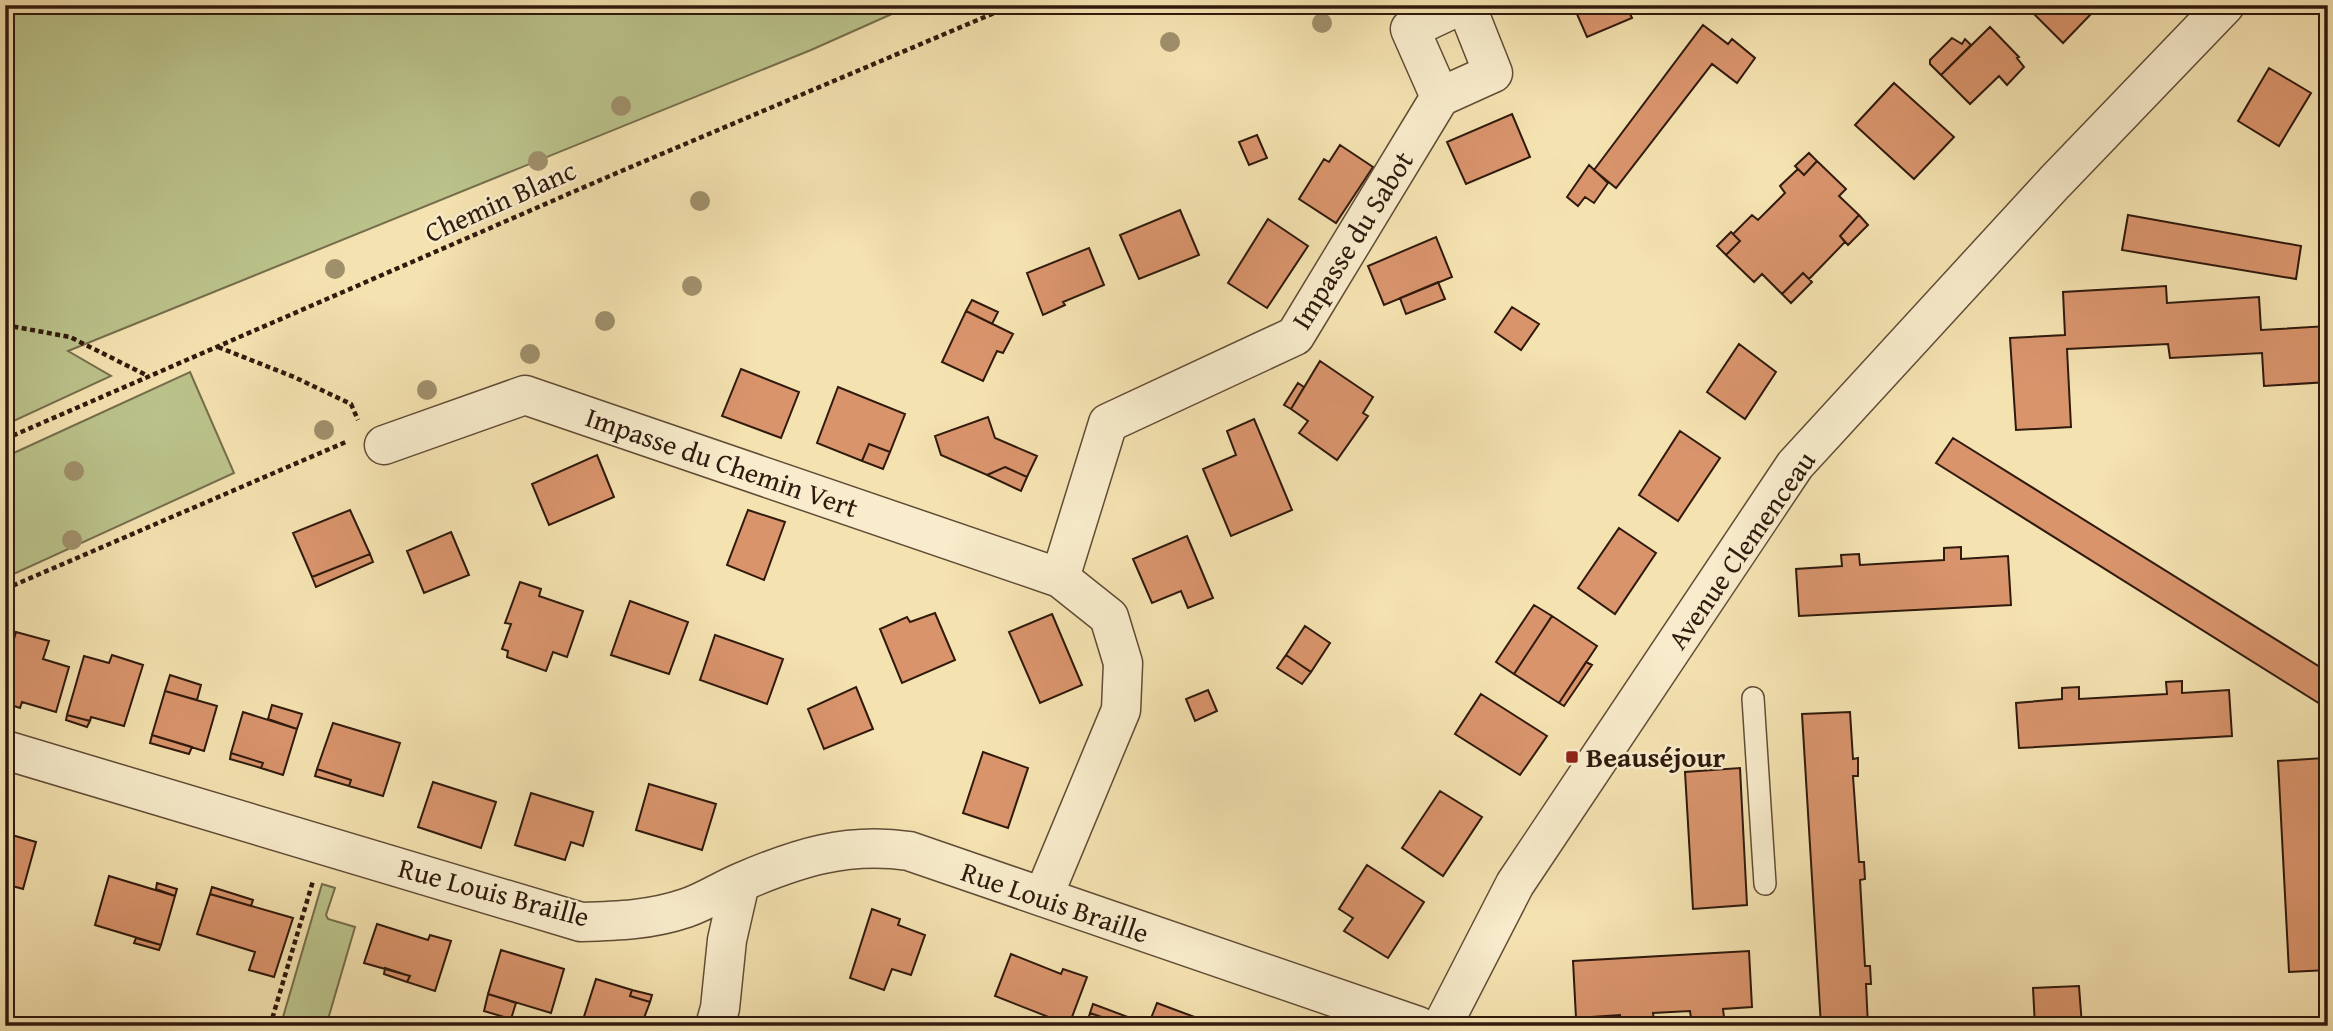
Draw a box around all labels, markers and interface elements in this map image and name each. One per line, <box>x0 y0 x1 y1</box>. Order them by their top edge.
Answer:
street label: Impasse du Sabot <box>1280 143 1423 337</box>
street label: Chemin Blanc <box>418 149 582 252</box>
street label: Impasse du Chemin Vert <box>580 396 864 527</box>
street label: Avenue Clemenceau <box>1657 442 1825 657</box>
place label: Beauséjour <box>1586 736 1726 777</box>
marker: Beauséjour <box>1564 749 1580 765</box>
street label: Rue Louis Braille <box>394 846 594 937</box>
street label: Rue Louis Braille <box>956 850 1154 953</box>

